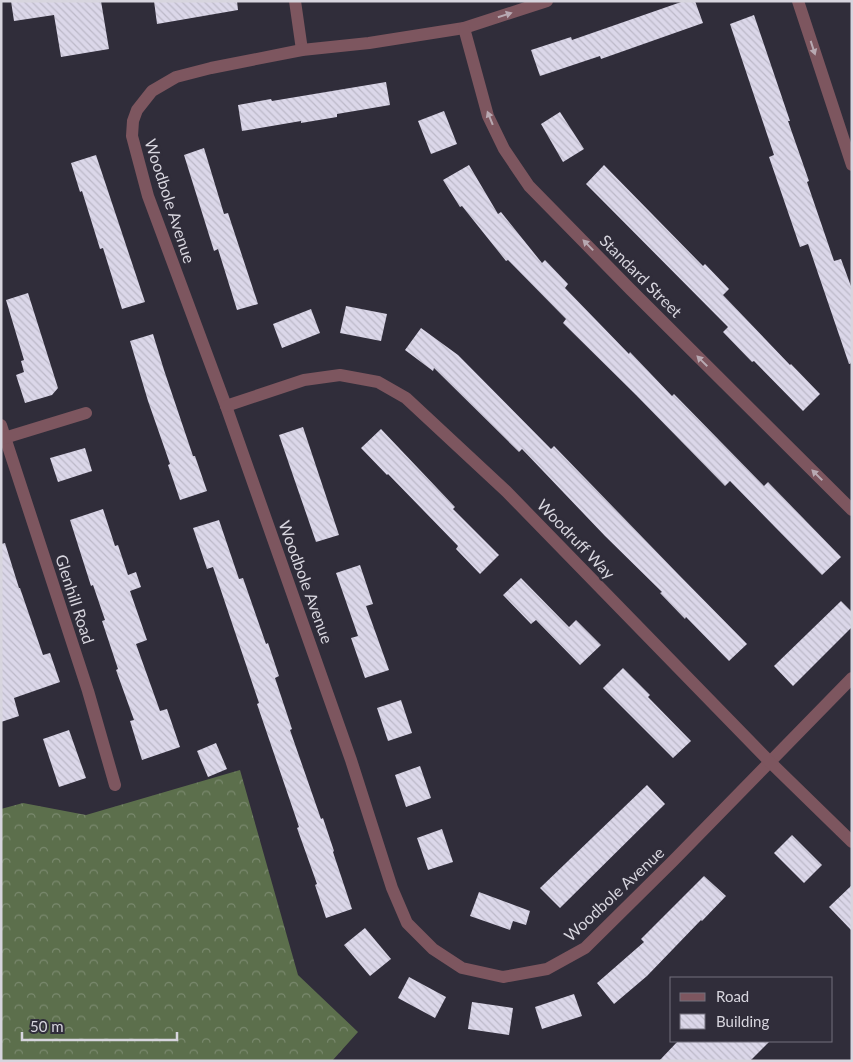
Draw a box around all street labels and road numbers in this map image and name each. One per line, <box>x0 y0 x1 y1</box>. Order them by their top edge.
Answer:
street label: Woodbole Avenue <box>141 136 200 265</box>
street label: Standard Street <box>596 231 687 321</box>
street label: Woodruff Way <box>534 495 620 583</box>
street label: Woodbole Avenue <box>275 518 338 646</box>
street label: Glenhill Road <box>52 552 99 646</box>
street label: Woodbole Avenue <box>560 843 668 945</box>

